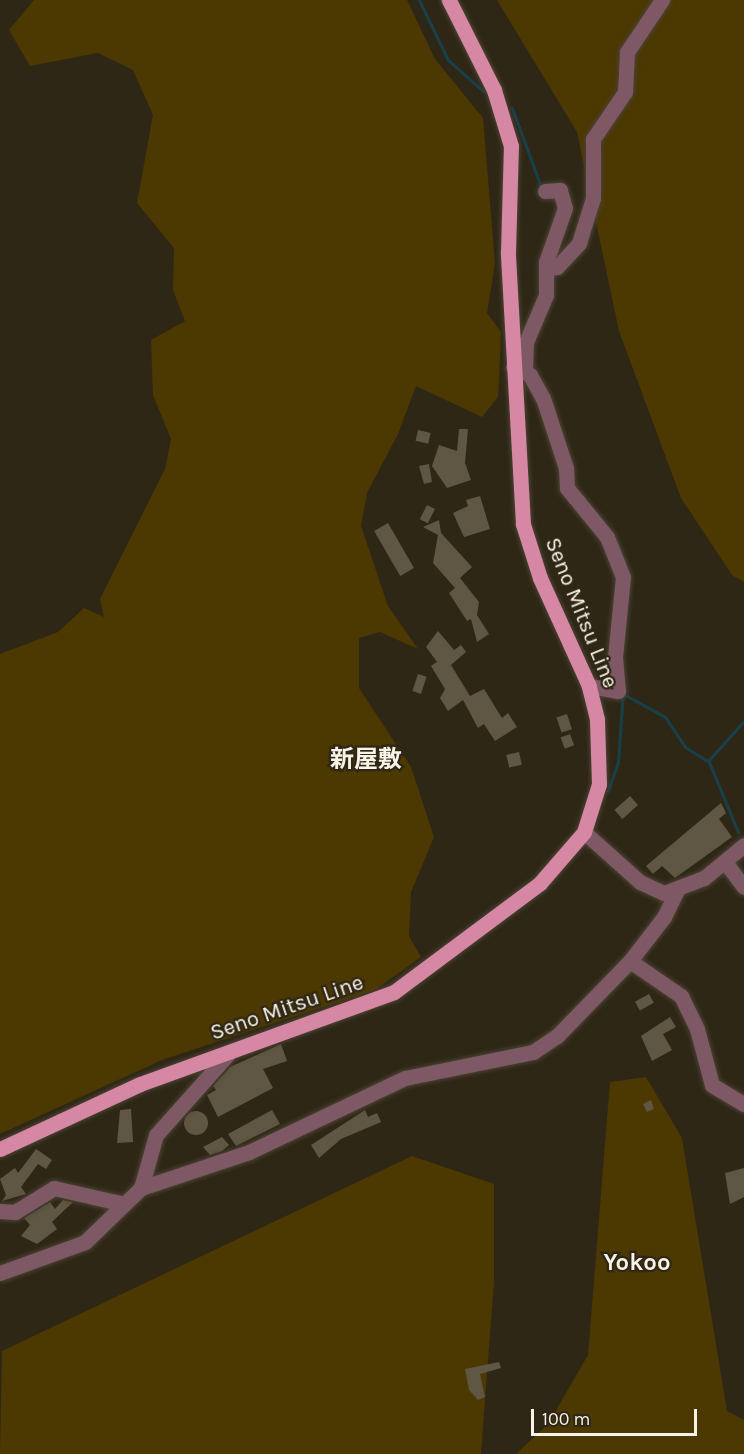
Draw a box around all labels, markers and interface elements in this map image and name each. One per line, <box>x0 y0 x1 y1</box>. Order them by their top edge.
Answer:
street label: Seno Mitsu Line <box>539 534 623 692</box>
district label: 新屋敷 <box>330 746 402 774</box>
street label: Seno Mitsu Line <box>207 969 367 1047</box>
district label: Yokoo <box>603 1249 671 1277</box>
scale bar <box>534 1397 700 1435</box>
text: 100 m <box>542 1408 590 1430</box>

